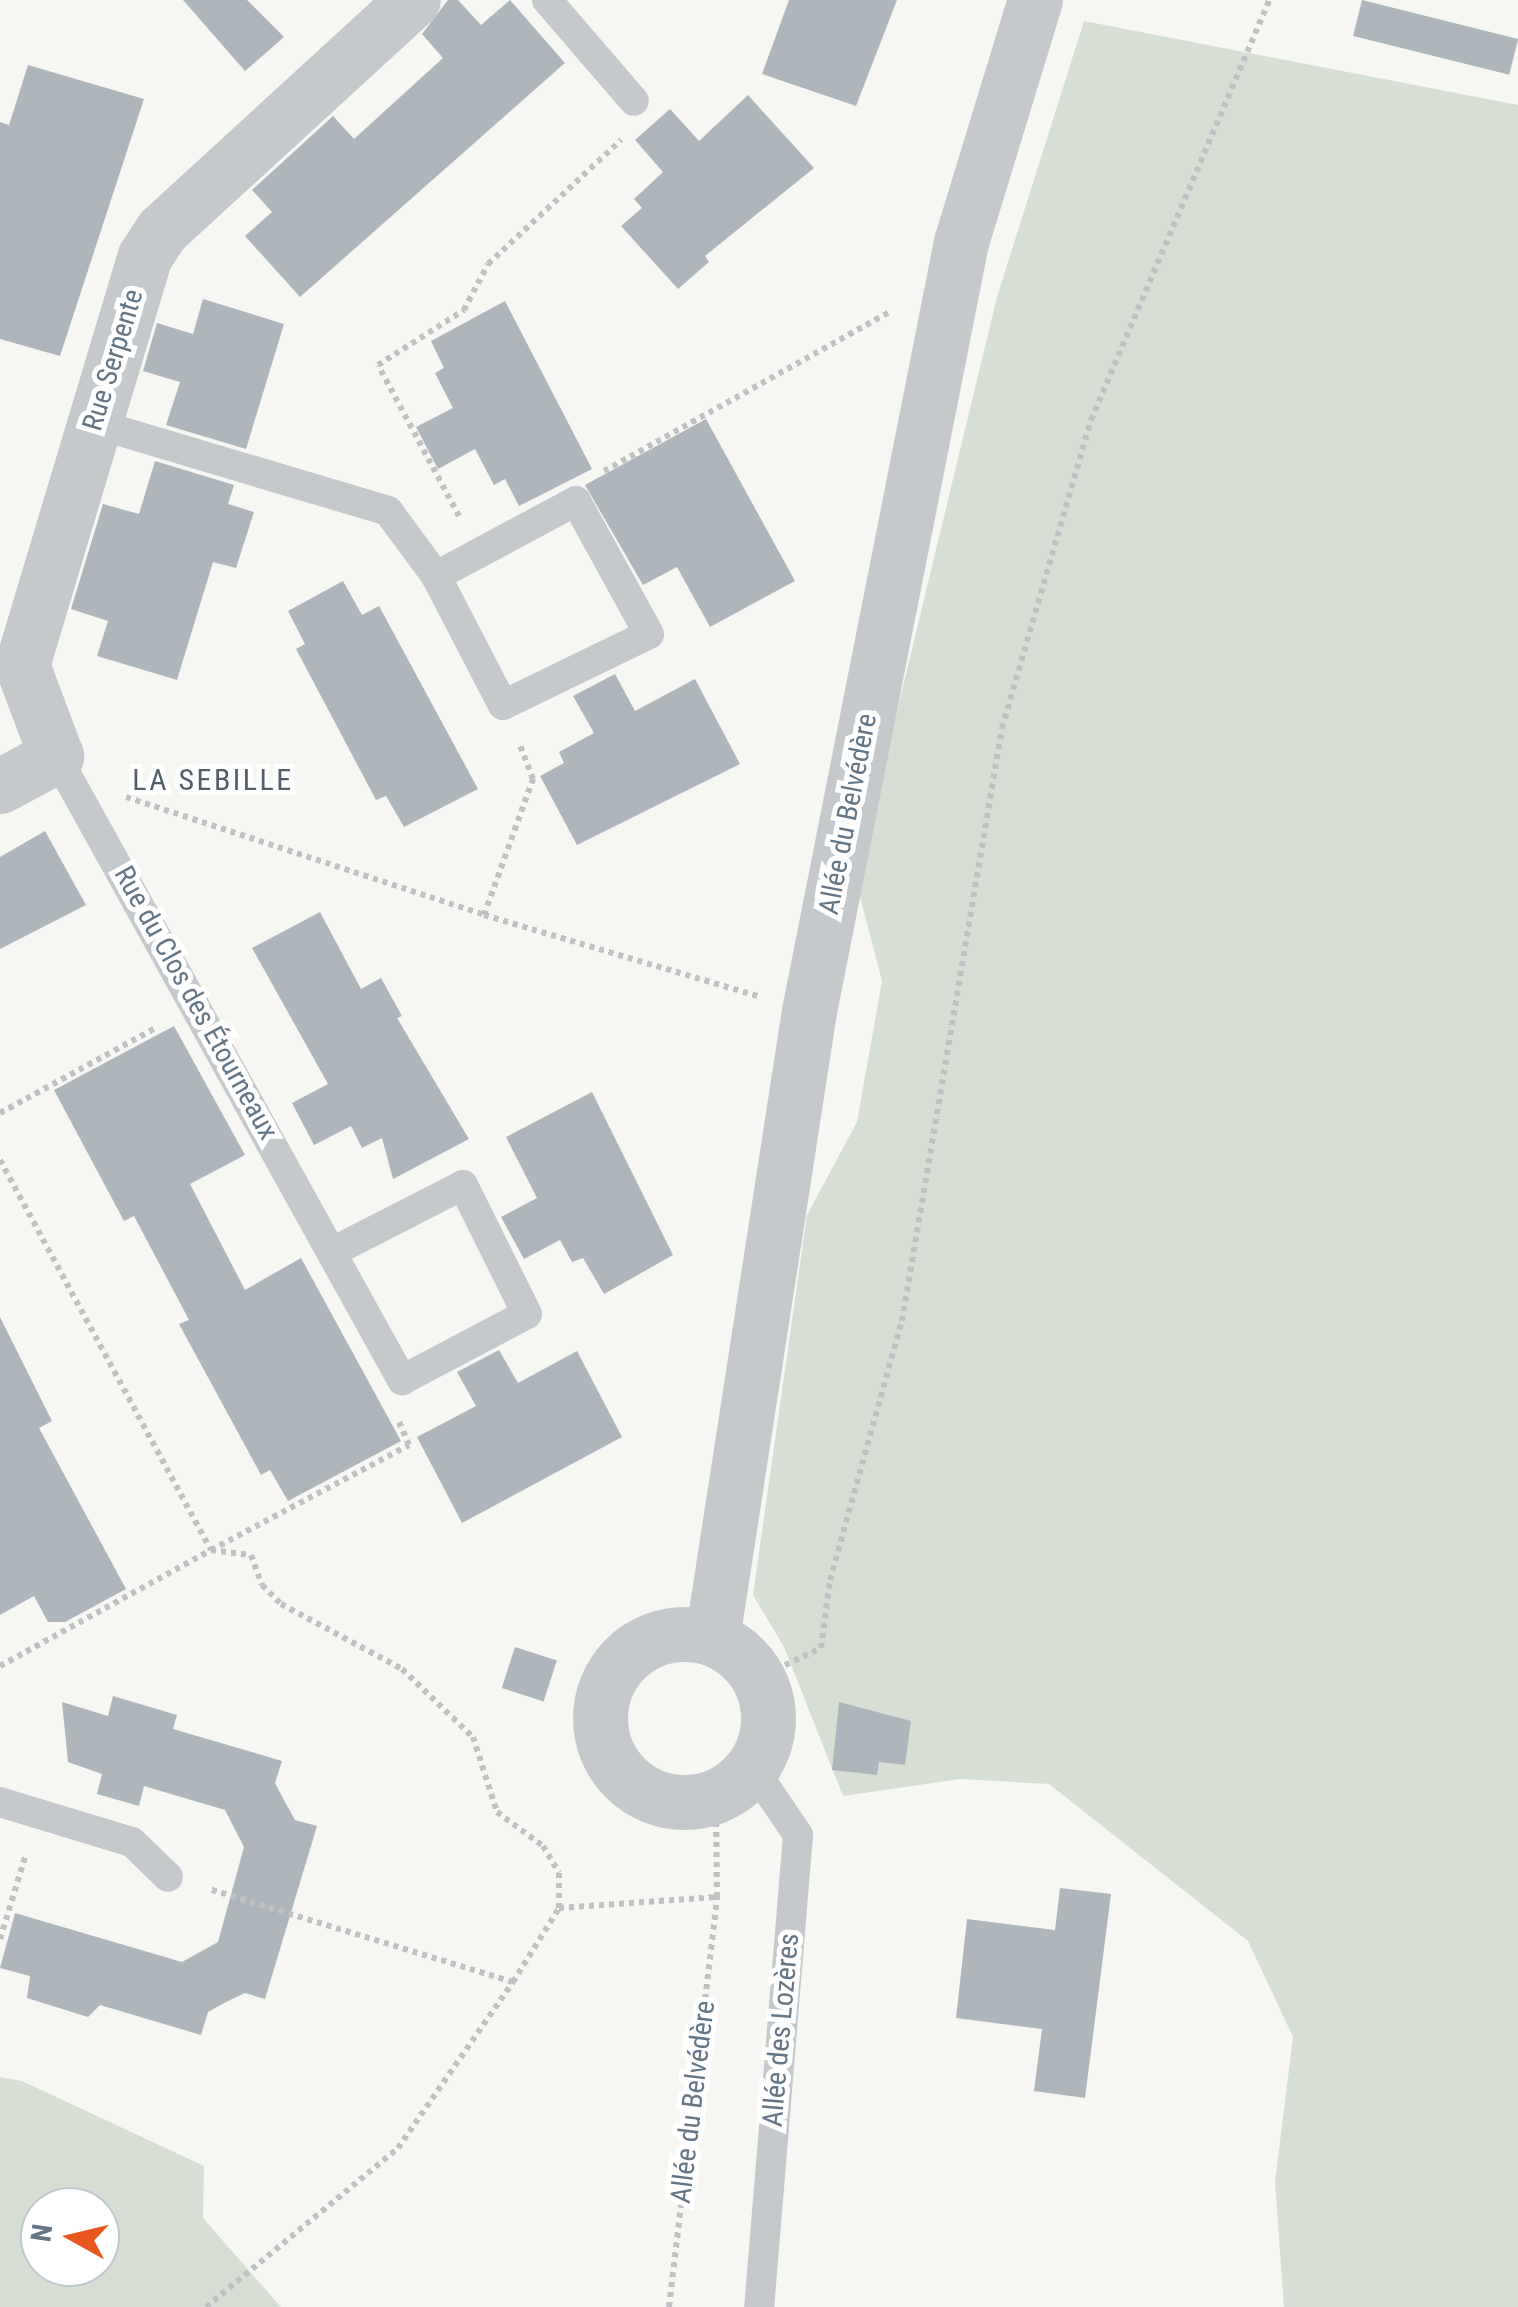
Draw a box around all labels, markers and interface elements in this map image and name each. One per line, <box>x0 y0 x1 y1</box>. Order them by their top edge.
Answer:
street label: Rue Serpente <box>76 285 150 435</box>
street label: Allée du Belvédère <box>812 711 884 917</box>
district label: LA SEBILLE <box>132 762 294 798</box>
street label: Rue du Clos des Étourneaux <box>107 860 285 1146</box>
street label: Allée des Lozères <box>756 1932 806 2128</box>
street label: Allée du Belvédère <box>664 1999 722 2205</box>
north arrow <box>20 2187 120 2287</box>
text: N <box>24 2222 59 2244</box>

